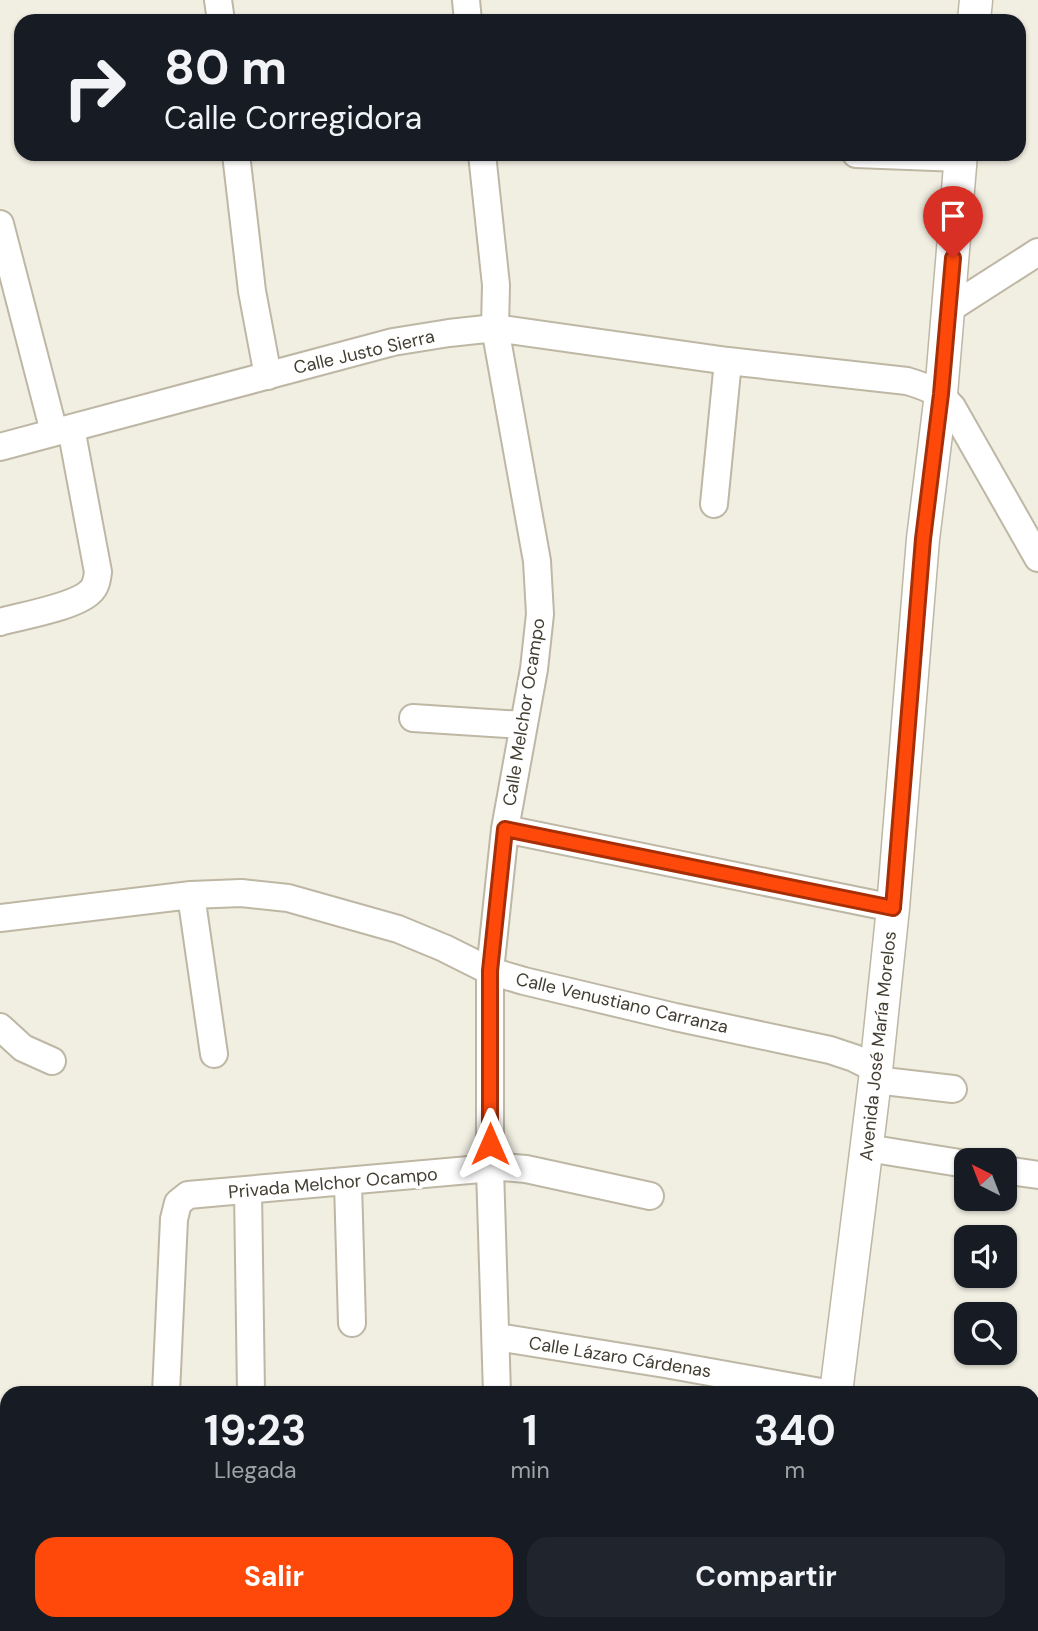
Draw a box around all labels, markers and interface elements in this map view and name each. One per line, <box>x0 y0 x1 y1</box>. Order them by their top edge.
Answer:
text: 80 m <box>164 35 287 99</box>
icon: right <box>49 42 140 133</box>
text: Calle Corregidora <box>164 97 422 139</box>
pin <box>923 186 983 258</box>
icon: arrive <box>934 197 972 235</box>
street label: Calle Justo Sierra <box>291 324 437 380</box>
street label: Calle Melchor Ocampo <box>497 616 551 808</box>
street label: Avenida José María Morelos <box>854 930 902 1162</box>
street label: Calle Venustiano Carranza <box>513 967 731 1039</box>
position arrow <box>453 1107 527 1181</box>
north arrow <box>954 1148 1017 1211</box>
map controls <box>954 1148 1017 1365</box>
street label: Privada Melchor Ocampo <box>227 1162 439 1204</box>
button: sound <box>954 1225 1017 1288</box>
button: search <box>954 1302 1017 1365</box>
street label: Calle Lázaro Cárdenas <box>527 1331 713 1383</box>
text: 19:23 <box>204 1403 306 1458</box>
text: 1 <box>522 1403 538 1458</box>
text: 340 <box>754 1403 836 1458</box>
text: Llegada <box>214 1455 296 1485</box>
text: min <box>510 1455 550 1485</box>
text: m <box>785 1455 805 1485</box>
button: Salir <box>35 1537 513 1617</box>
button: Compartir <box>527 1537 1005 1617</box>

